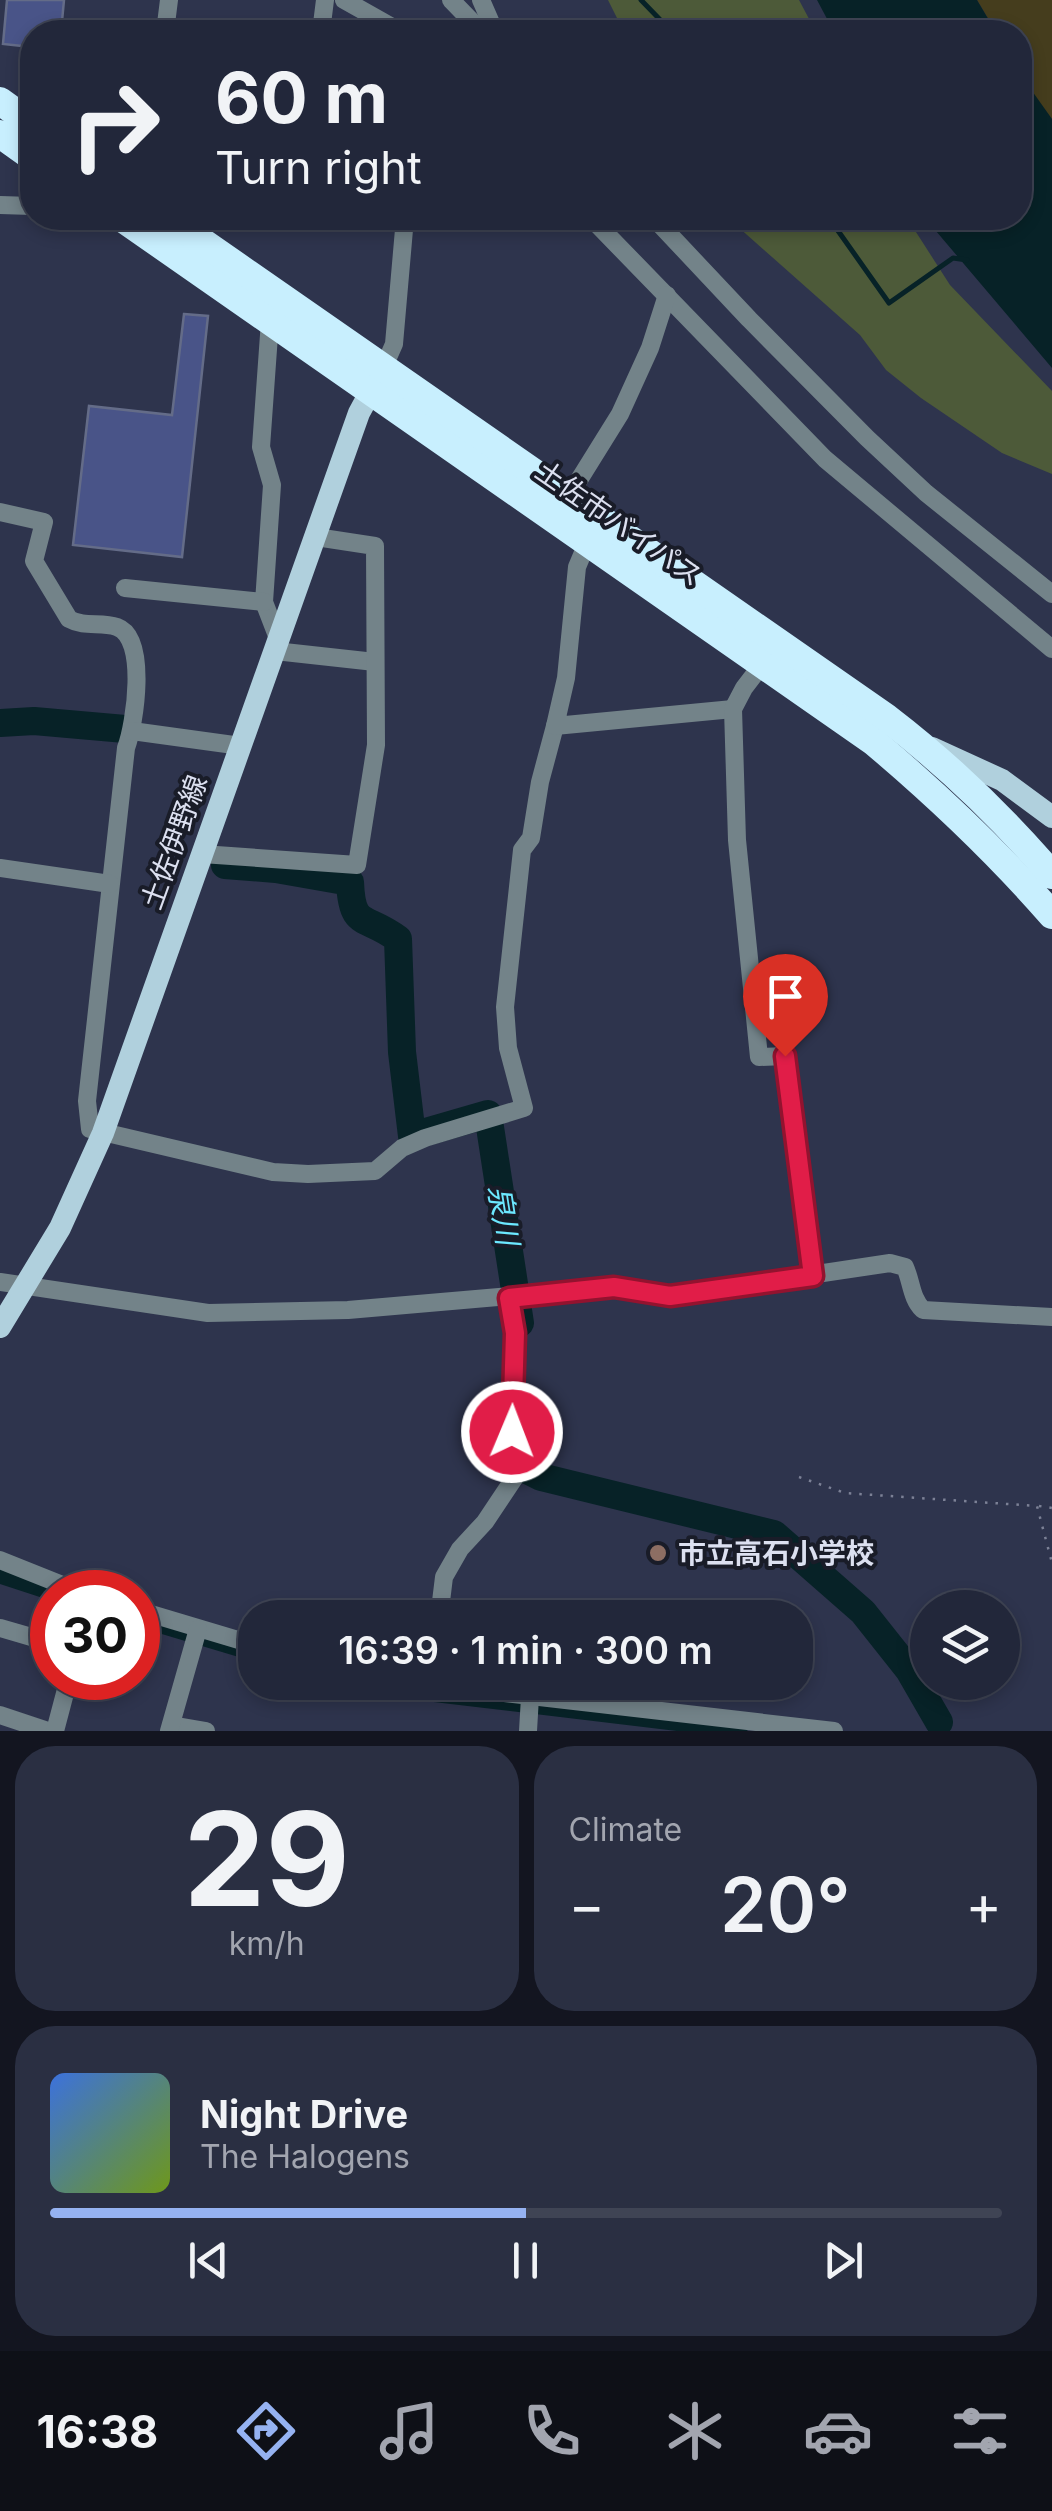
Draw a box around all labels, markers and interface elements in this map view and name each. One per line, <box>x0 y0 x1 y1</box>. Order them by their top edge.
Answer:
text: 60 m <box>215 55 388 140</box>
icon: right <box>50 60 180 190</box>
text: Turn right <box>215 140 422 195</box>
street label: 土佐市バイパス <box>529 453 709 593</box>
street label: 土佐伊野線 <box>134 770 214 914</box>
pin <box>743 954 828 1057</box>
icon: arrive <box>758 969 813 1024</box>
water label: 泉川 <box>482 1183 527 1250</box>
position arrow <box>460 1380 564 1484</box>
place label: 市立高石小学校 <box>678 1536 874 1570</box>
marker: 市立高石小学校 <box>647 1542 669 1564</box>
speed limit sign: 30 <box>30 1570 160 1700</box>
map controls <box>910 1590 1020 1700</box>
button: layers <box>910 1590 1020 1700</box>
text: 16:39 · 1 min · 300 m <box>338 1627 713 1673</box>
text: 29 <box>184 1780 350 1937</box>
text: Climate <box>569 1810 682 1849</box>
text: 20° <box>720 1859 851 1950</box>
text: − <box>569 1872 605 1938</box>
text: + <box>966 1872 1002 1938</box>
text: km/h <box>229 1924 305 1963</box>
text: Night Drive <box>200 2091 408 2137</box>
text: The Halogens <box>200 2137 410 2176</box>
icon: previous <box>181 2233 236 2288</box>
icon: pause <box>498 2233 553 2288</box>
icon: next <box>816 2233 871 2288</box>
icon: directions <box>231 2396 301 2466</box>
icon: music <box>374 2396 444 2466</box>
icon: phone <box>517 2396 587 2466</box>
icon: climate <box>660 2396 730 2466</box>
icon: car <box>803 2396 873 2466</box>
icon: filters <box>945 2396 1015 2466</box>
text: 16:38 <box>36 2404 158 2459</box>

